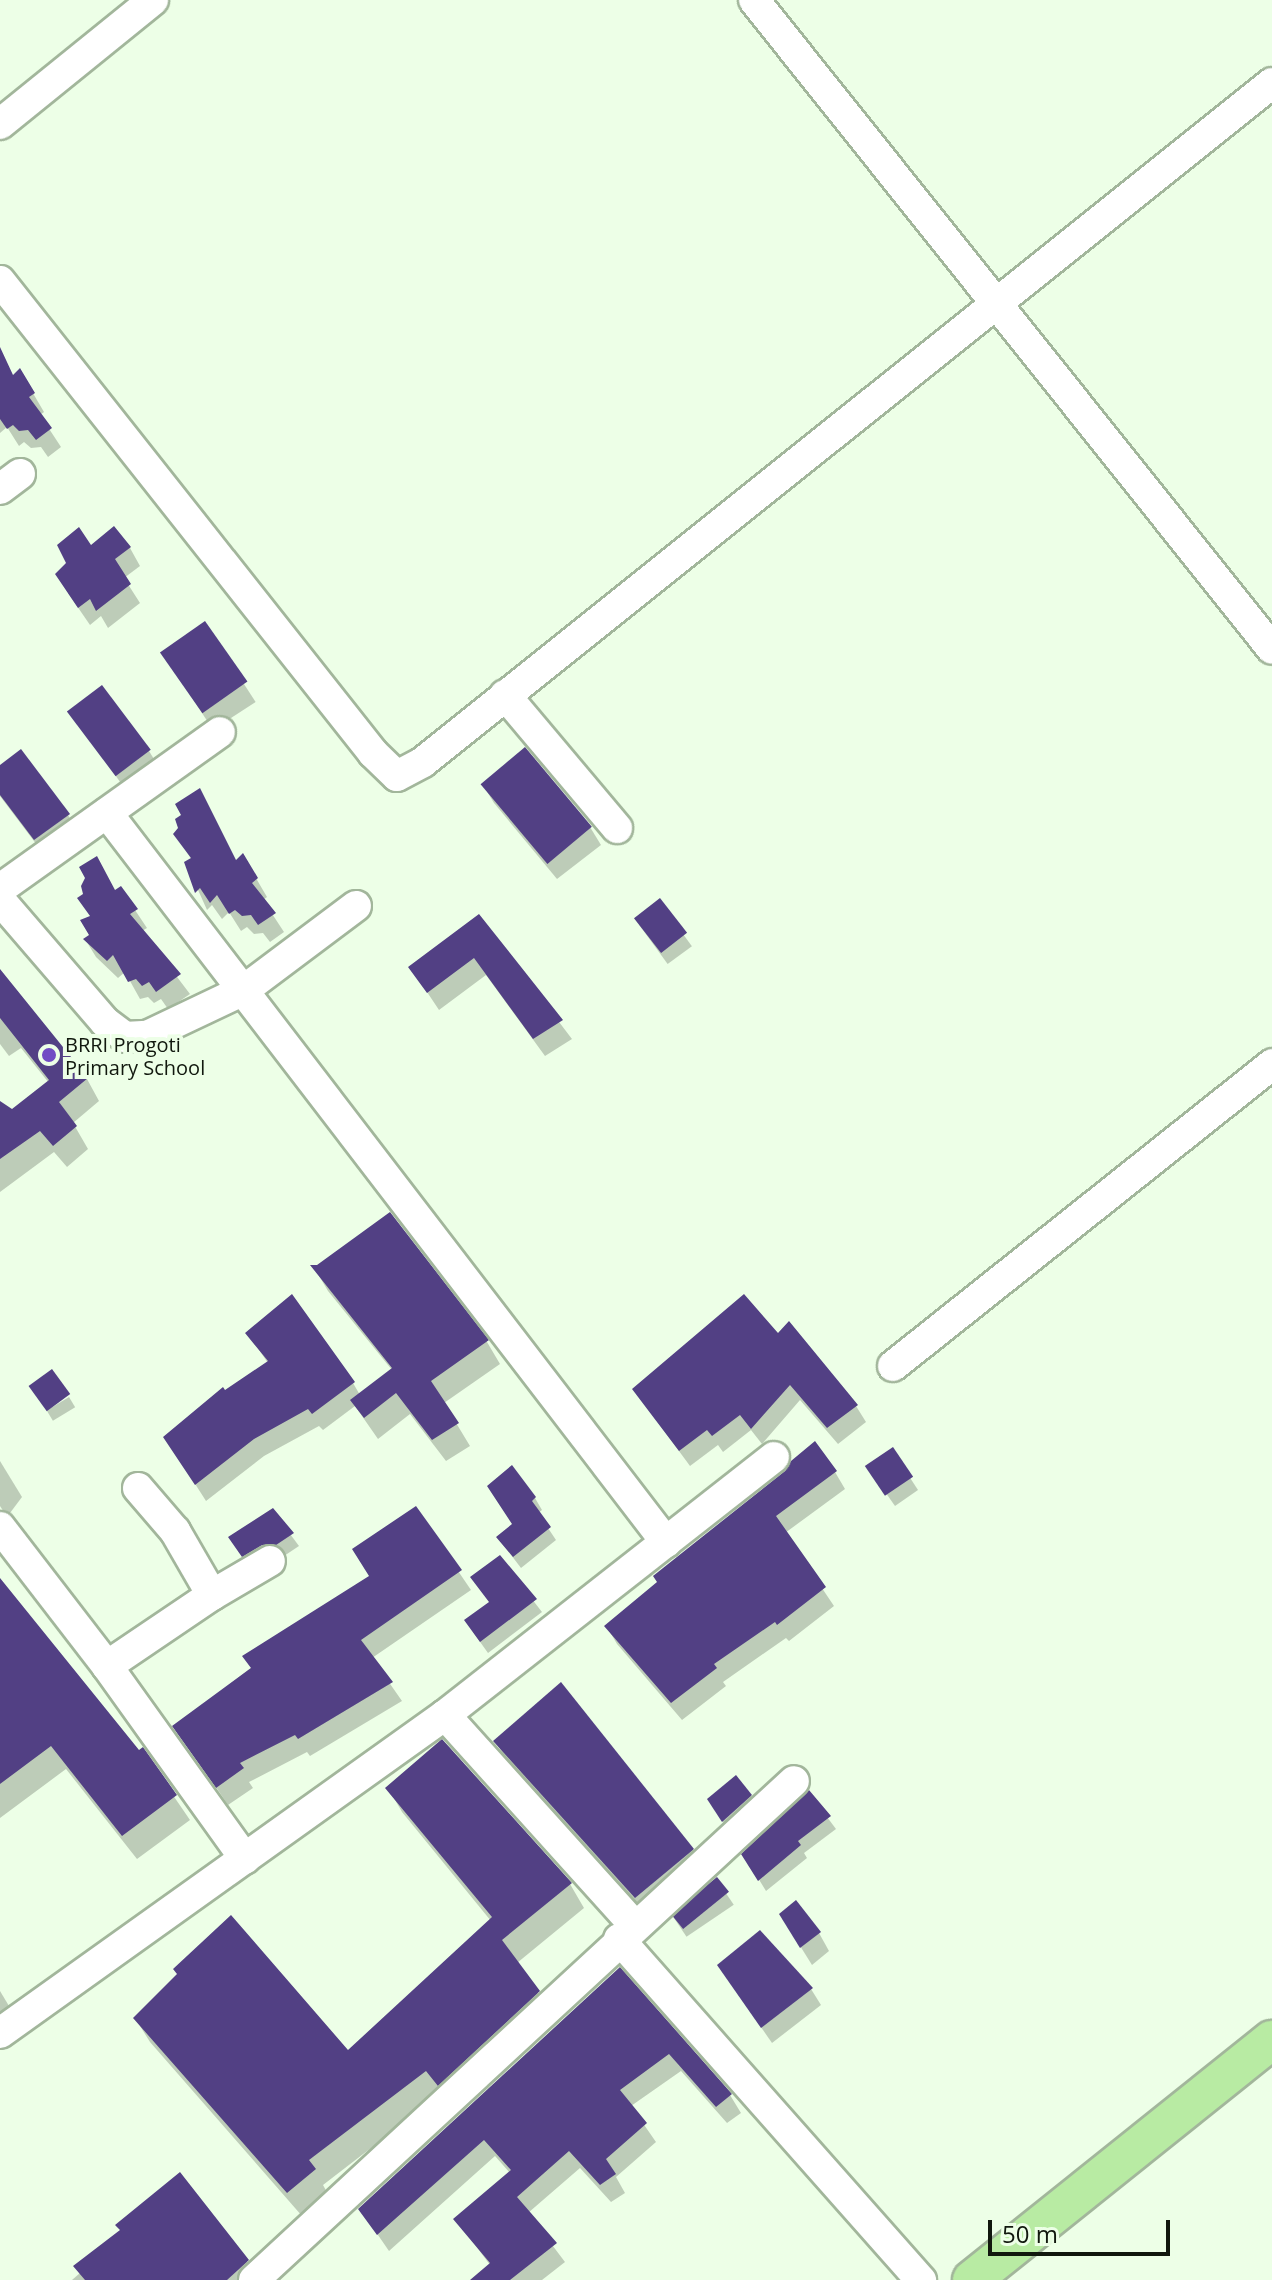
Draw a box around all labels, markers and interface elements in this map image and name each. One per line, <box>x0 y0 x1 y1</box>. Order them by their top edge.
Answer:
place label: BRRI Progoti Primary School <box>65 1032 205 1079</box>
marker: BRRI Progoti Primary School <box>40 1046 58 1064</box>
scale bar <box>992 2204 1174 2254</box>
text: 50 m <box>1002 2217 1058 2250</box>

